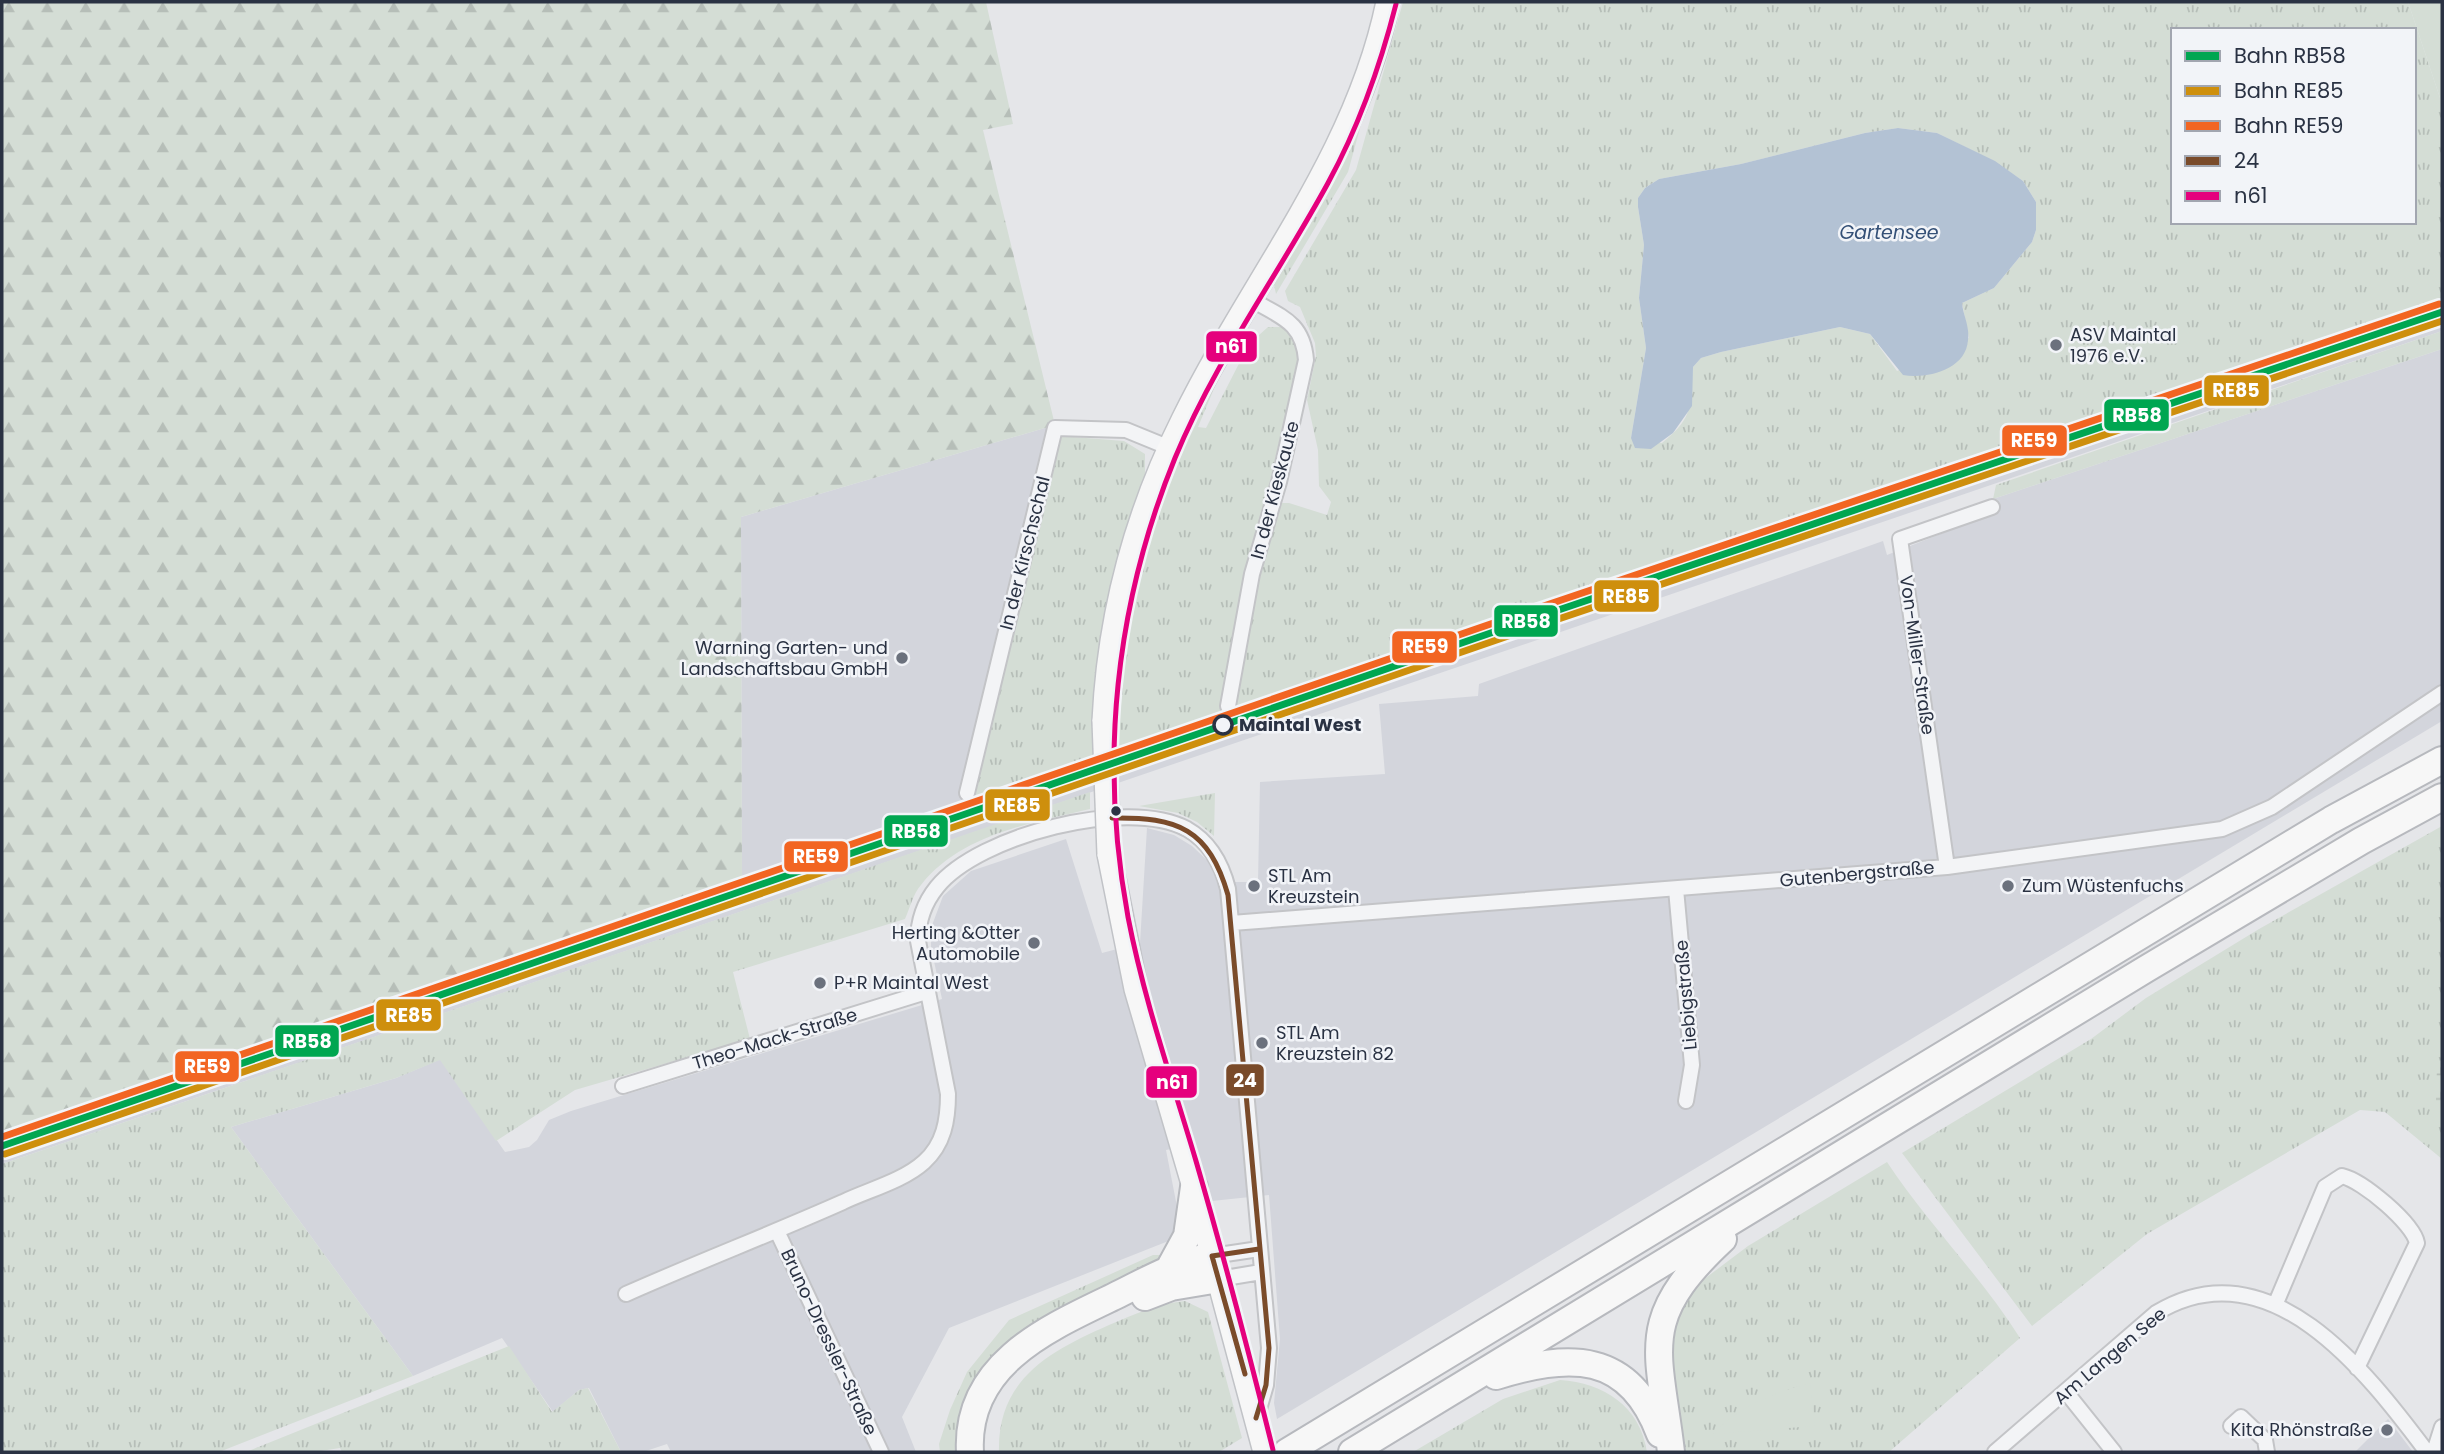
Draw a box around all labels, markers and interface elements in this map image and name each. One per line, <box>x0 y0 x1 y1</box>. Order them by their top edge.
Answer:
legend <box>2171 28 2416 224</box>
text: Bahn RB58 <box>2234 41 2346 70</box>
text: Bahn RE85 <box>2234 76 2344 105</box>
text: Bahn RE59 <box>2234 111 2344 140</box>
text: 24 <box>2234 146 2259 175</box>
text: n61 <box>2234 181 2268 210</box>
water label: Gartensee <box>1839 219 1939 246</box>
place label: ASV Maintal 1976 e.V. <box>2070 322 2176 368</box>
line badge: n61 <box>1205 330 1258 363</box>
text: n61 <box>1215 333 1247 360</box>
marker: ASV Maintal 1976 e.V. <box>2048 337 2064 353</box>
line badge: RE85 <box>2203 374 2270 407</box>
text: RE85 <box>2212 377 2260 404</box>
line badge: RB58 <box>2103 398 2170 432</box>
text: RB58 <box>2112 402 2162 429</box>
street label: In der Kieskaute <box>1244 418 1305 562</box>
line badge: RE59 <box>2001 424 2068 457</box>
text: RE59 <box>2011 427 2057 454</box>
street label: In der Kirschschal <box>993 473 1056 632</box>
street label: Von-Miller-Straße <box>1894 573 1941 736</box>
line badge: RE85 <box>1593 579 1660 613</box>
text: RE85 <box>1602 583 1650 610</box>
line badge: RB58 <box>1493 604 1559 638</box>
text: RB58 <box>1501 608 1551 635</box>
line badge: RE59 <box>1391 630 1458 664</box>
text: RE59 <box>1402 633 1448 660</box>
place label: Warning Garten- und Landschaftsbau GmbH <box>681 635 888 681</box>
marker: Warning Garten- und Landschaftsbau GmbH <box>894 650 910 666</box>
place label: Maintal West <box>1239 712 1361 737</box>
marker: Maintal West <box>1213 715 1233 735</box>
line badge: RE85 <box>984 788 1051 822</box>
text: RE85 <box>993 792 1041 819</box>
unlabelled marker <box>1109 804 1123 818</box>
line badge: RB58 <box>883 814 949 848</box>
text: RB58 <box>891 818 941 845</box>
line badge: RE59 <box>783 840 849 873</box>
text: RE59 <box>793 843 839 870</box>
street label: Gutenbergstraße <box>1779 854 1935 893</box>
place label: STL Am Kreuzstein <box>1268 863 1359 909</box>
place label: Zum Wüstenfuchs <box>2022 873 2184 898</box>
marker: STL Am Kreuzstein <box>1246 878 1262 894</box>
marker: Zum Wüstenfuchs <box>2000 878 2016 894</box>
place label: Herting &Otter Automobile <box>892 920 1020 966</box>
marker: Herting &Otter Automobile <box>1026 935 1042 951</box>
street label: Liebigstraße <box>1668 939 1703 1051</box>
place label: P+R Maintal West <box>834 970 989 995</box>
marker: P+R Maintal West <box>812 975 828 991</box>
line badge: RE85 <box>375 998 442 1032</box>
text: RE85 <box>385 1002 433 1029</box>
street label: Theo-Mack-Straße <box>689 1002 860 1075</box>
place label: STL Am Kreuzstein 82 <box>1276 1020 1394 1066</box>
line badge: RB58 <box>274 1024 340 1058</box>
text: RB58 <box>282 1028 332 1055</box>
marker: STL Am Kreuzstein 82 <box>1254 1035 1270 1051</box>
line badge: RE59 <box>174 1050 240 1083</box>
text: RE59 <box>184 1053 230 1080</box>
line badge: 24 <box>1225 1063 1265 1097</box>
line badge: n61 <box>1145 1065 1198 1099</box>
text: 24 <box>1233 1067 1257 1094</box>
text: n61 <box>1156 1069 1188 1096</box>
street label: Bruno-Dressler-Straße <box>775 1244 884 1439</box>
street label: Am Langen See <box>2048 1301 2171 1410</box>
place label: Kita Rhönstraße <box>2231 1417 2373 1442</box>
marker: Kita Rhönstraße <box>2379 1422 2395 1438</box>

